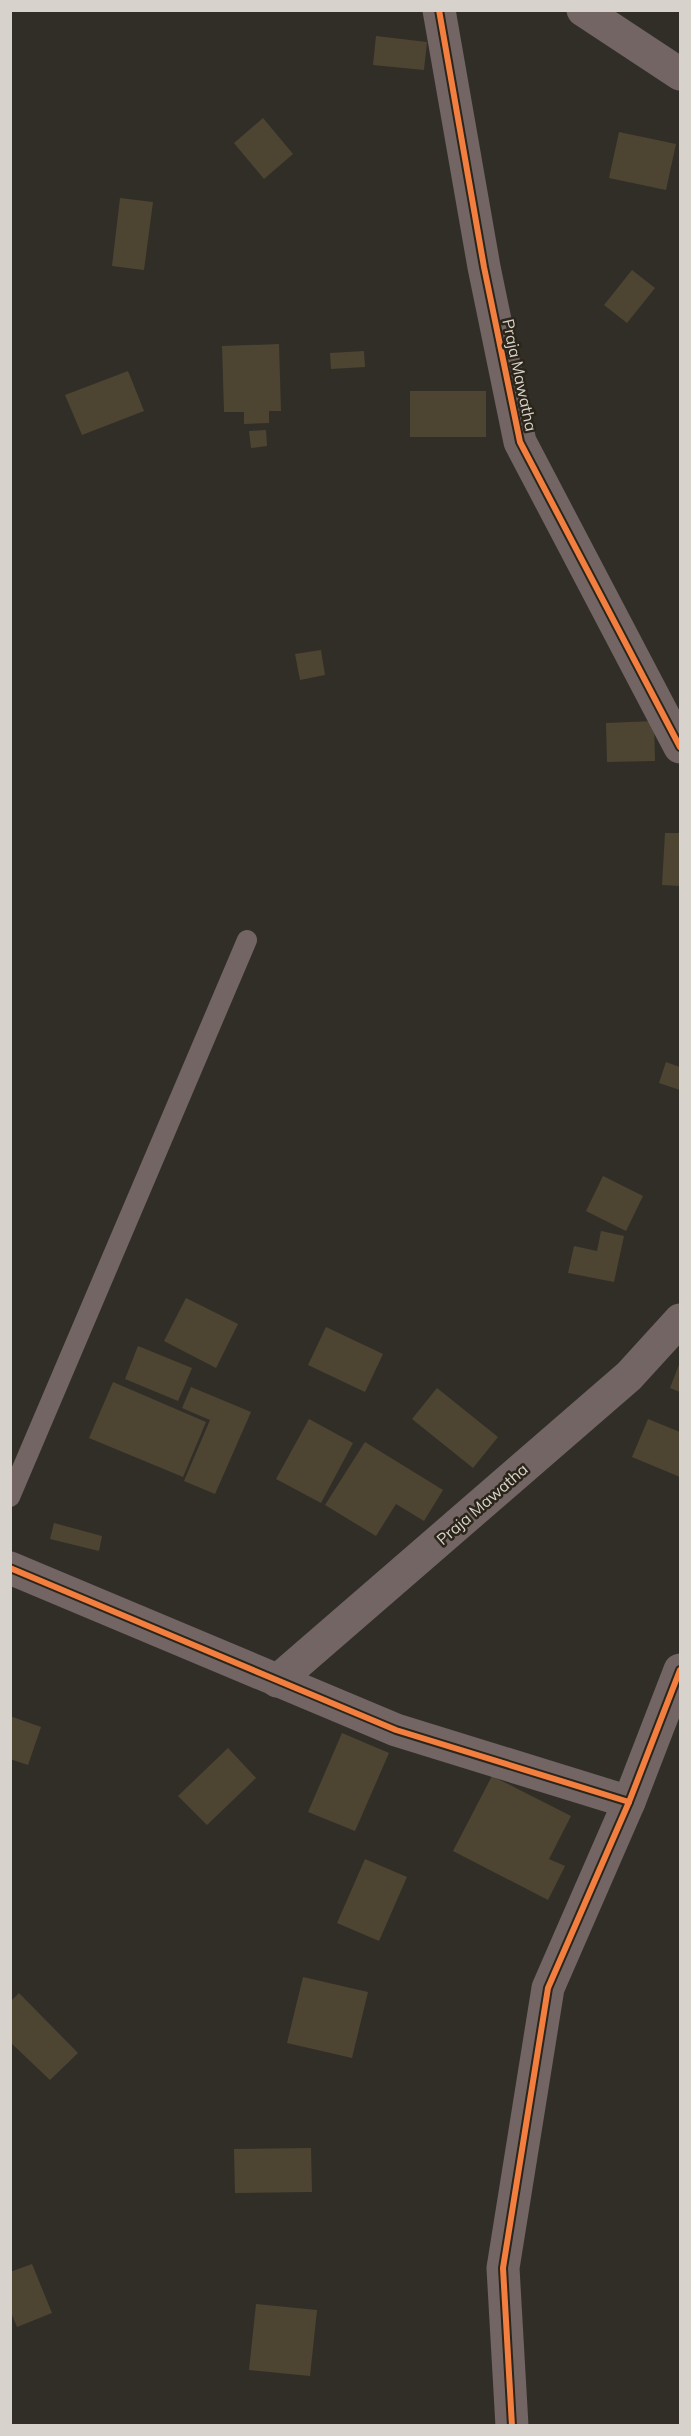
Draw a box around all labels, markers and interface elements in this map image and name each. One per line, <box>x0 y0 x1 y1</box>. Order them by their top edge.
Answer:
street label: Praja Mawatha <box>498 317 542 433</box>
street label: Praja Mawatha <box>432 1459 532 1549</box>

